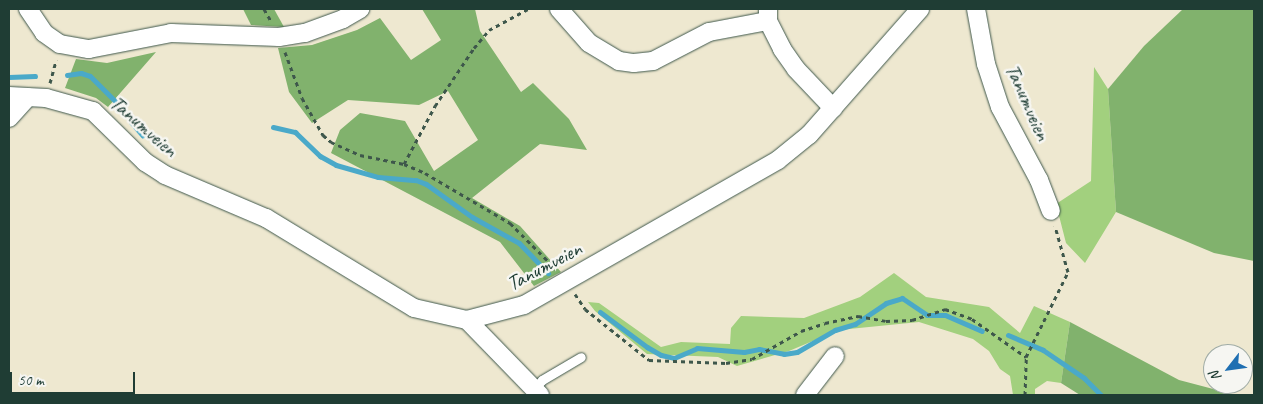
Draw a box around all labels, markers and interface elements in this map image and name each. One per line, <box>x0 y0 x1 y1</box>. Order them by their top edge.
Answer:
street label: Tanumveien <box>1000 60 1056 144</box>
street label: Tanumveien <box>105 90 183 162</box>
street label: Tanumveien <box>502 236 586 296</box>
north arrow <box>1203 344 1253 394</box>
scale bar <box>12 362 138 394</box>
text: N <box>1206 368 1225 384</box>
text: 50 m <box>18 371 44 390</box>

